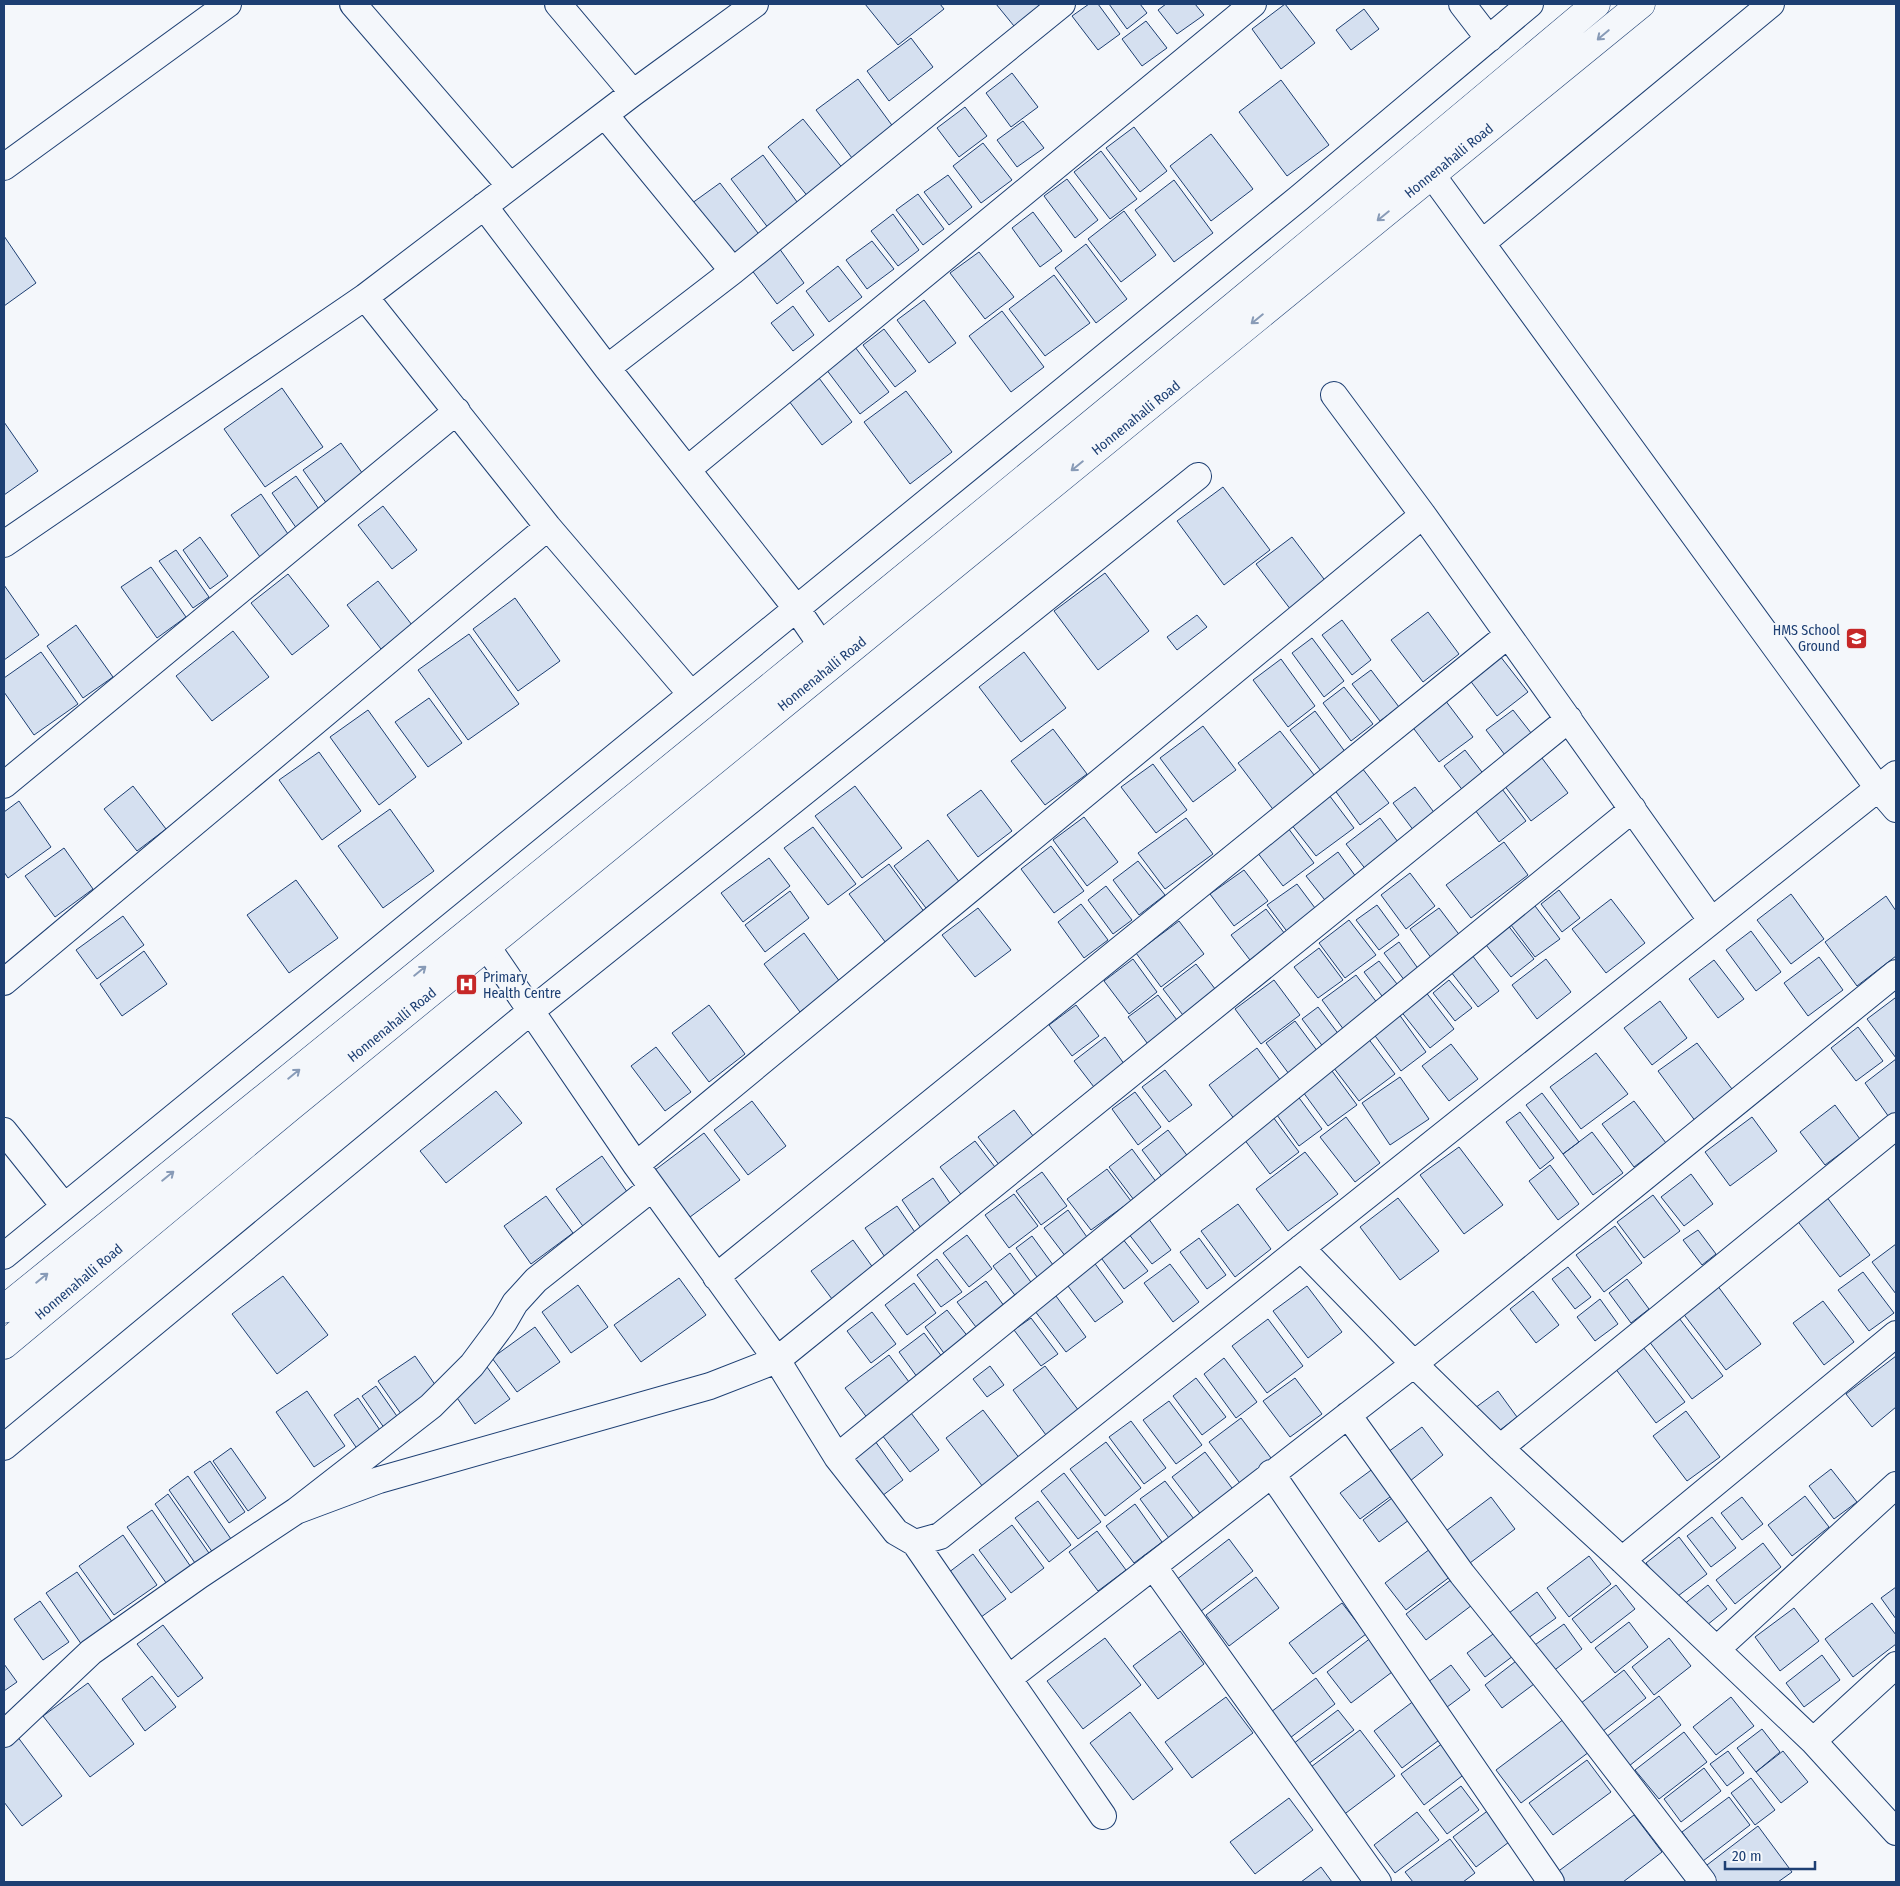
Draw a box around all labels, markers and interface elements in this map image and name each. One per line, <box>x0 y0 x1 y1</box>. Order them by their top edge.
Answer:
one-way arrow <box>1597 29 1610 40</box>
street label: Honnenahalli Road <box>1401 120 1497 202</box>
one-way arrow <box>1377 210 1390 221</box>
one-way arrow <box>1251 313 1264 324</box>
street label: Honnenahalli Road <box>1088 377 1184 459</box>
one-way arrow <box>1071 460 1084 471</box>
place label: HMS School Ground <box>1773 622 1840 655</box>
school or university icon: HMS School Ground <box>1844 626 1868 650</box>
street label: Honnenahalli Road <box>774 633 870 715</box>
one-way arrow <box>414 966 427 977</box>
place label: Primary Health Centre <box>483 969 561 1002</box>
hospital icon: Primary Health Centre <box>455 973 479 997</box>
street label: Honnenahalli Road <box>344 984 440 1066</box>
one-way arrow <box>287 1068 300 1079</box>
one-way arrow <box>161 1170 174 1181</box>
street label: Honnenahalli Road <box>32 1240 126 1324</box>
one-way arrow <box>35 1273 48 1284</box>
scale bar <box>1725 1838 1815 1870</box>
text: 20 m <box>1732 1847 1762 1865</box>

